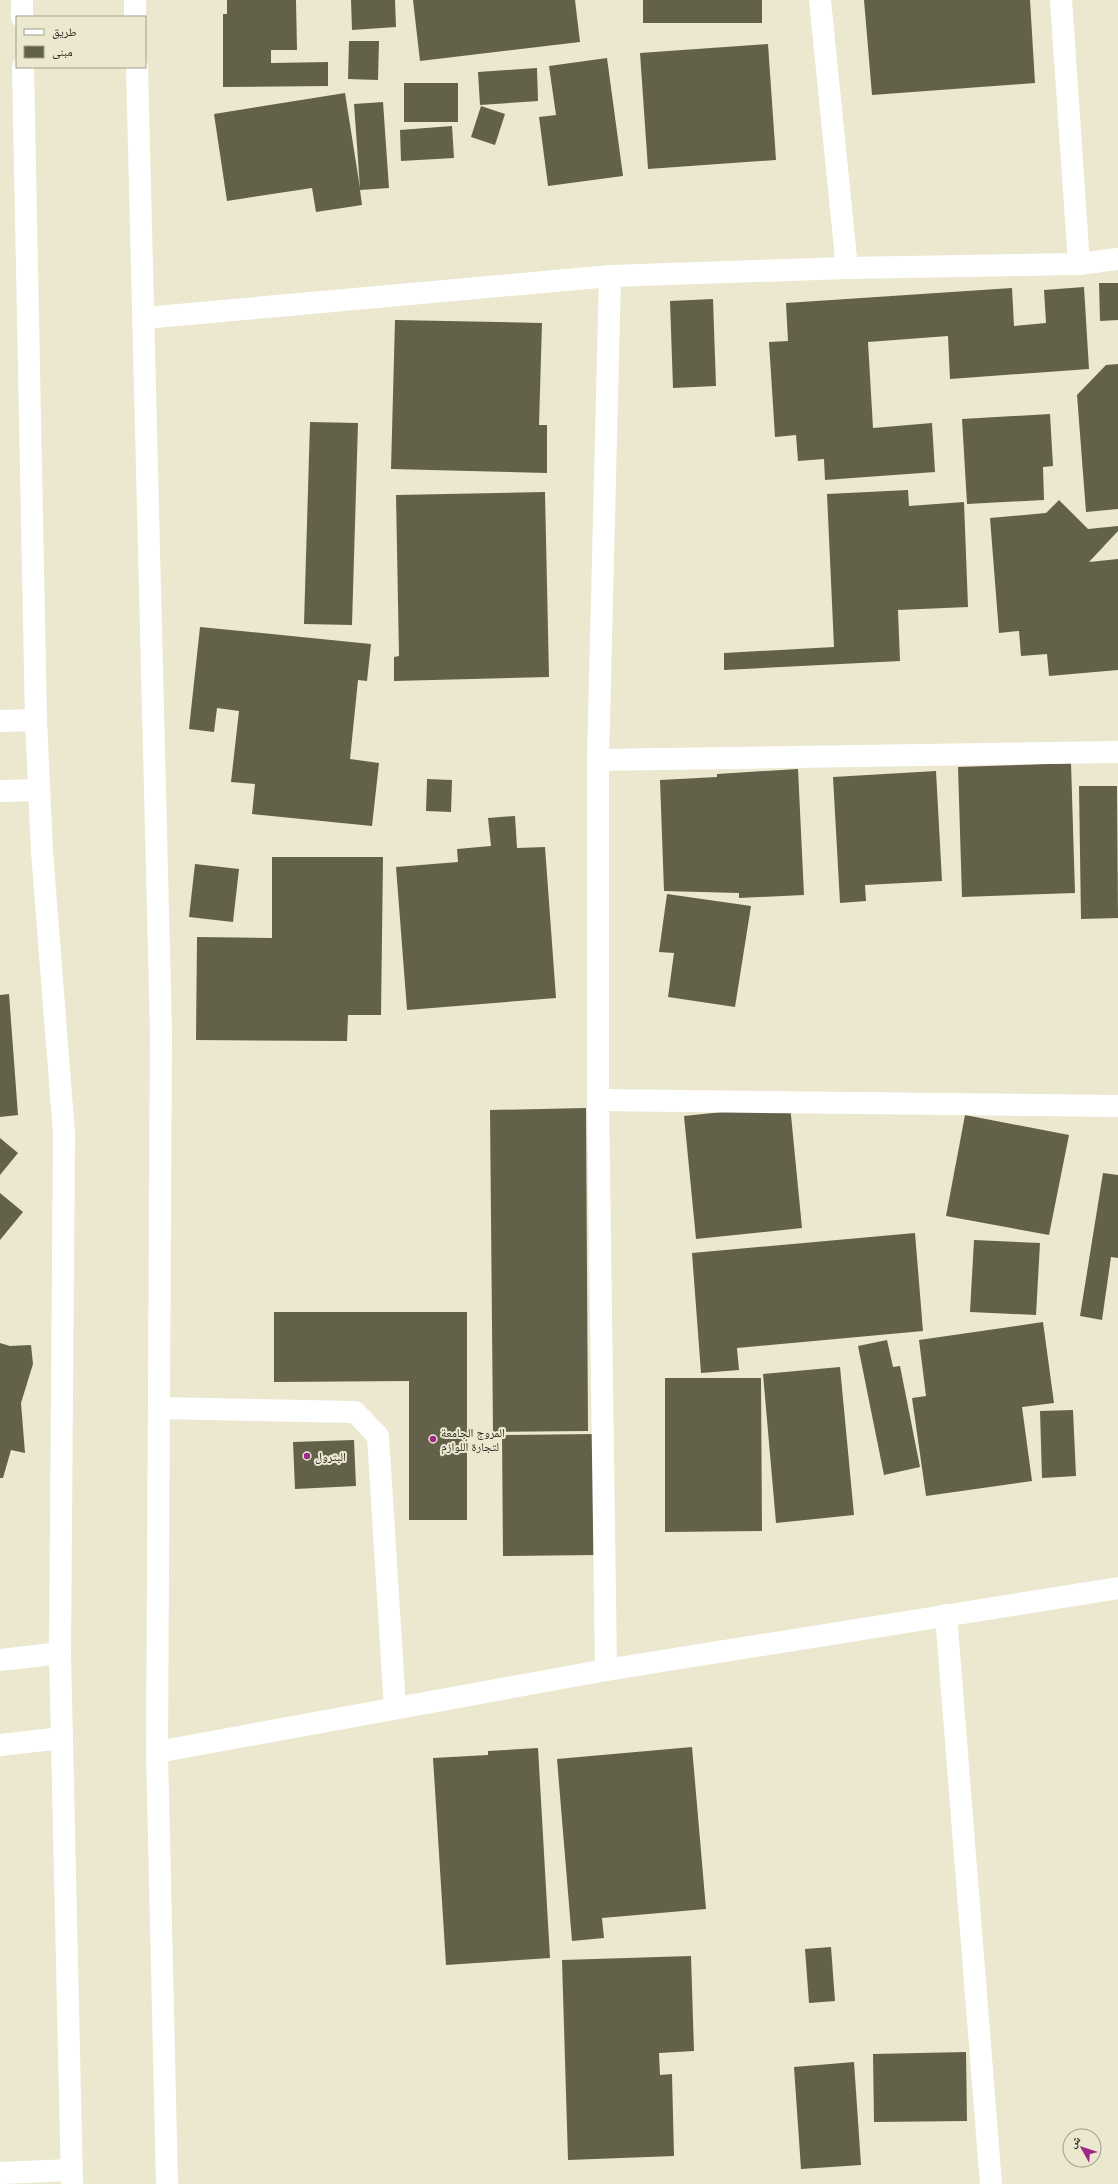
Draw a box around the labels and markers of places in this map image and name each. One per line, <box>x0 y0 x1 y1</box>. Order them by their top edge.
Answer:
place label: المروج الجامعة لتجارة اللوازم <box>441 1424 505 1455</box>
marker: المروج الجامعة لتجارة اللوازم <box>428 1434 438 1444</box>
place label: البترول <box>315 1448 346 1465</box>
marker: البترول <box>302 1451 312 1461</box>

